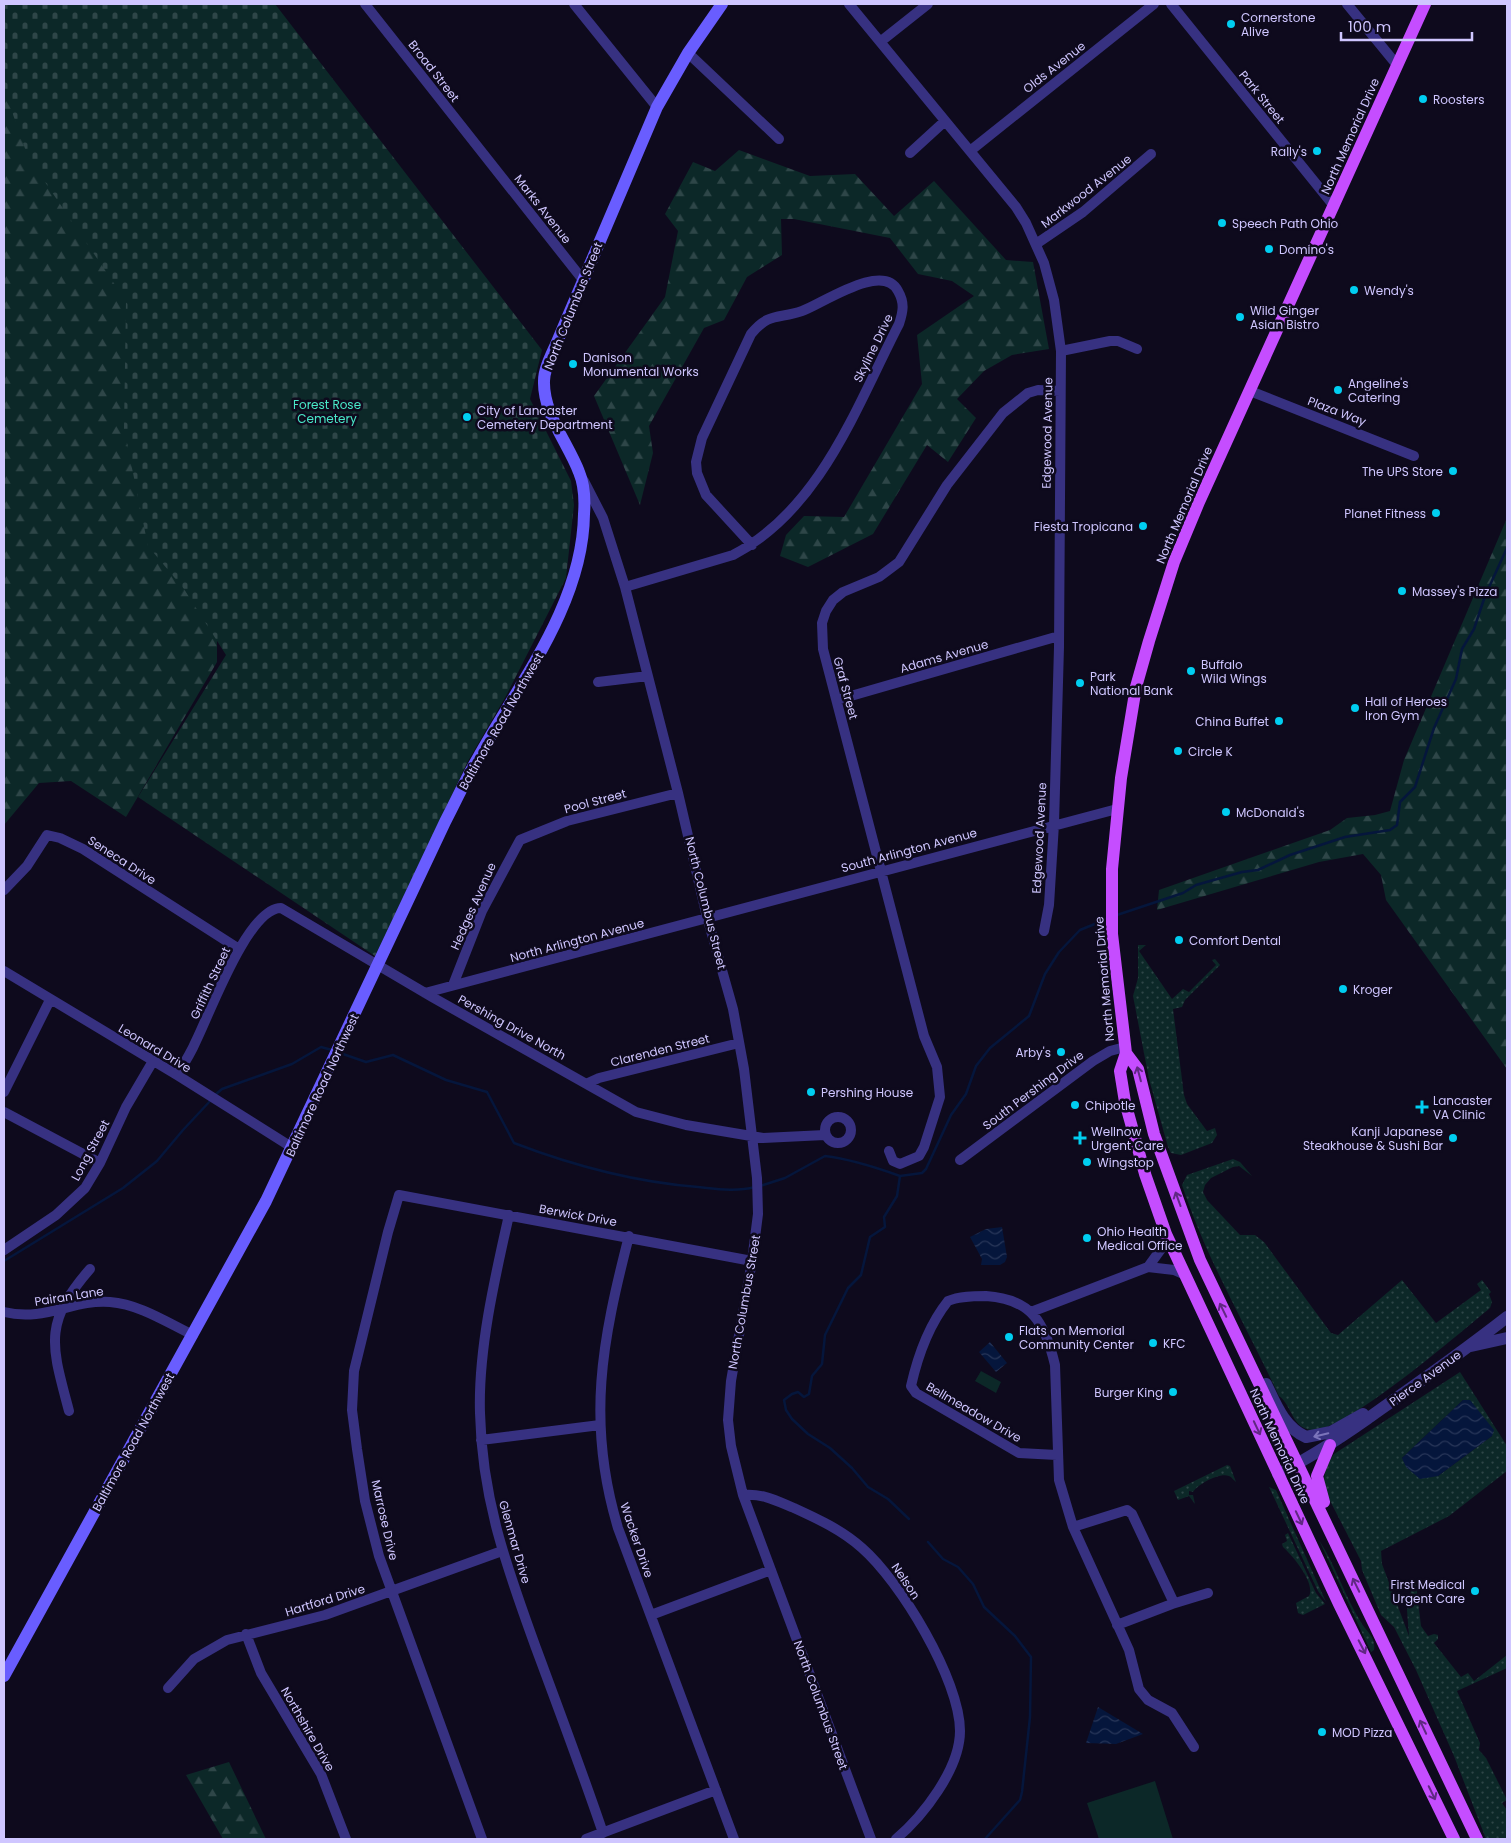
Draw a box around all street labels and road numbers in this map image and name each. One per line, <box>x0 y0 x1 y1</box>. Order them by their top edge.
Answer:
street label: Broad Street <box>404 37 464 105</box>
street label: Olds Avenue <box>1019 37 1089 97</box>
street label: Park Street <box>1235 67 1289 127</box>
street label: North Memorial Drive <box>1317 75 1383 197</box>
street label: Markwood Avenue <box>1037 150 1135 232</box>
street label: Marks Avenue <box>511 171 575 247</box>
street label: North Columbus Street <box>540 240 606 372</box>
street label: Skyline Drive <box>849 311 897 385</box>
street label: Edgewood Avenue <box>1038 377 1056 489</box>
street label: Plaza Way <box>1305 392 1369 430</box>
street label: North Memorial Drive <box>1152 444 1216 566</box>
street label: Adams Avenue <box>898 635 990 677</box>
street label: Baltimore Road Northwest <box>455 649 547 793</box>
street label: Graf Street <box>829 655 863 721</box>
street label: Edgewood Avenue <box>1028 782 1050 894</box>
street label: Pool Street <box>562 785 628 817</box>
street label: South Arlington Avenue <box>839 824 979 876</box>
street label: Seneca Drive <box>85 832 159 888</box>
street label: North Columbus Street <box>681 835 731 971</box>
street label: Hedges Avenue <box>446 860 500 952</box>
street label: North Arlington Avenue <box>508 914 646 966</box>
street label: North Memorial Drive <box>1090 916 1118 1042</box>
street label: Griffith Street <box>186 944 234 1022</box>
street label: Pershing Drive North <box>455 990 569 1064</box>
street label: Baltimore Road Northwest <box>281 1011 363 1159</box>
street label: Leonard Drive <box>115 1020 195 1076</box>
street label: Clarenden Street <box>609 1029 711 1071</box>
street label: South Pershing Drive <box>979 1046 1087 1134</box>
street label: Long Street <box>67 1116 113 1184</box>
street label: Berwick Drive <box>538 1200 618 1230</box>
street label: North Columbus Street <box>724 1233 764 1371</box>
street label: Pairan Lane <box>33 1282 105 1310</box>
street label: Pierce Avenue <box>1386 1346 1464 1410</box>
street label: Baltimore Road Northwest <box>88 1370 178 1514</box>
street label: Bellmeadow Drive <box>923 1378 1025 1446</box>
street label: North Memorial Drive <box>1246 1386 1314 1506</box>
street label: Marrose Drive <box>367 1478 403 1562</box>
street label: Glenmar Drive <box>495 1498 535 1586</box>
street label: Wacker Drive <box>616 1500 658 1580</box>
street label: Nelson <box>888 1559 924 1603</box>
street label: Hartford Drive <box>283 1580 367 1620</box>
street label: North Columbus Street <box>790 1638 852 1772</box>
street label: Northshire Drive <box>277 1684 339 1774</box>

